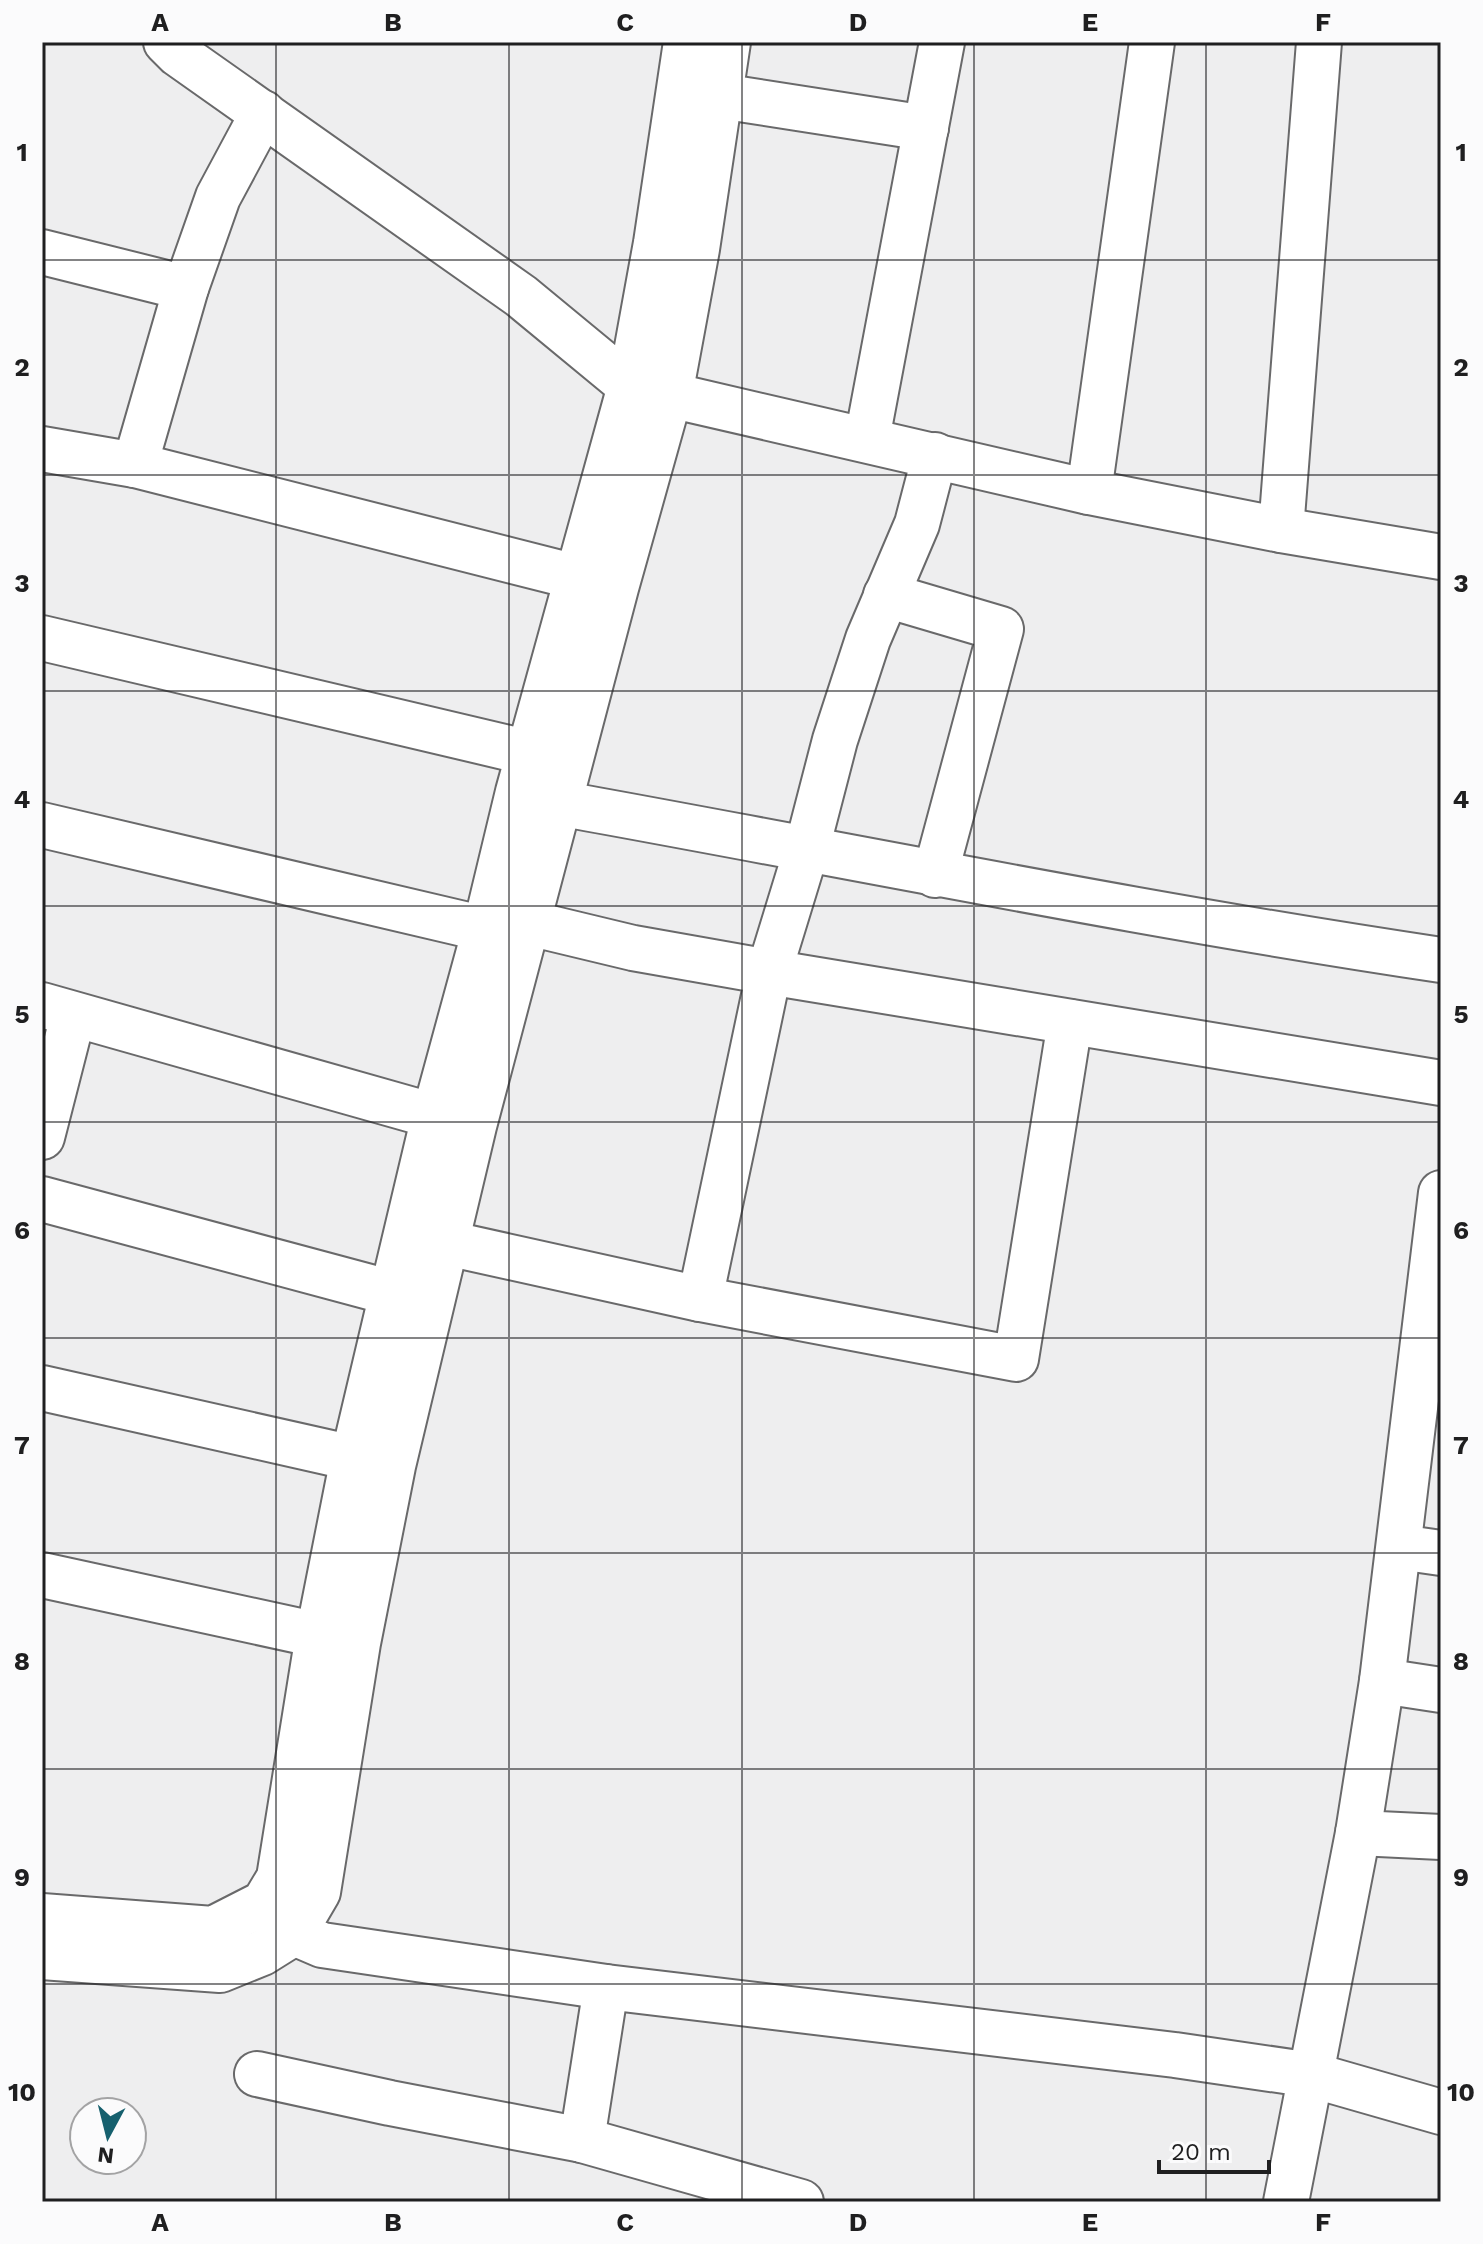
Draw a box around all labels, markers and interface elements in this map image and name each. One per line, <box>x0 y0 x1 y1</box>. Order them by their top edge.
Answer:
text: A <box>151 7 169 37</box>
text: B <box>384 7 402 37</box>
text: C <box>616 7 634 37</box>
text: D <box>849 7 867 37</box>
text: E <box>1082 7 1098 37</box>
text: F <box>1315 7 1331 37</box>
text: 1 <box>16 137 28 167</box>
text: 1 <box>1455 137 1467 167</box>
text: 2 <box>14 352 30 382</box>
text: 2 <box>1453 352 1469 382</box>
text: 3 <box>14 568 30 598</box>
text: 3 <box>1453 568 1469 598</box>
text: 4 <box>14 784 31 814</box>
text: 4 <box>1453 784 1470 814</box>
text: 5 <box>14 999 30 1029</box>
text: 5 <box>1453 999 1469 1029</box>
text: 6 <box>14 1215 30 1245</box>
text: 6 <box>1453 1215 1469 1245</box>
text: 7 <box>14 1430 30 1460</box>
text: 7 <box>1453 1430 1469 1460</box>
text: 8 <box>14 1646 30 1676</box>
text: 8 <box>1453 1646 1469 1676</box>
text: 9 <box>14 1862 30 1892</box>
text: 9 <box>1453 1862 1469 1892</box>
text: 10 <box>8 2077 36 2107</box>
text: 10 <box>1447 2077 1475 2107</box>
north arrow <box>68 2096 148 2176</box>
scale bar <box>1159 2124 1269 2174</box>
text: 20 m <box>1171 2138 1231 2166</box>
text: N <box>96 2142 115 2169</box>
text: A <box>151 2207 169 2237</box>
text: B <box>384 2207 402 2237</box>
text: C <box>616 2207 634 2237</box>
text: D <box>849 2207 867 2237</box>
text: E <box>1082 2207 1098 2237</box>
text: F <box>1315 2207 1331 2237</box>

